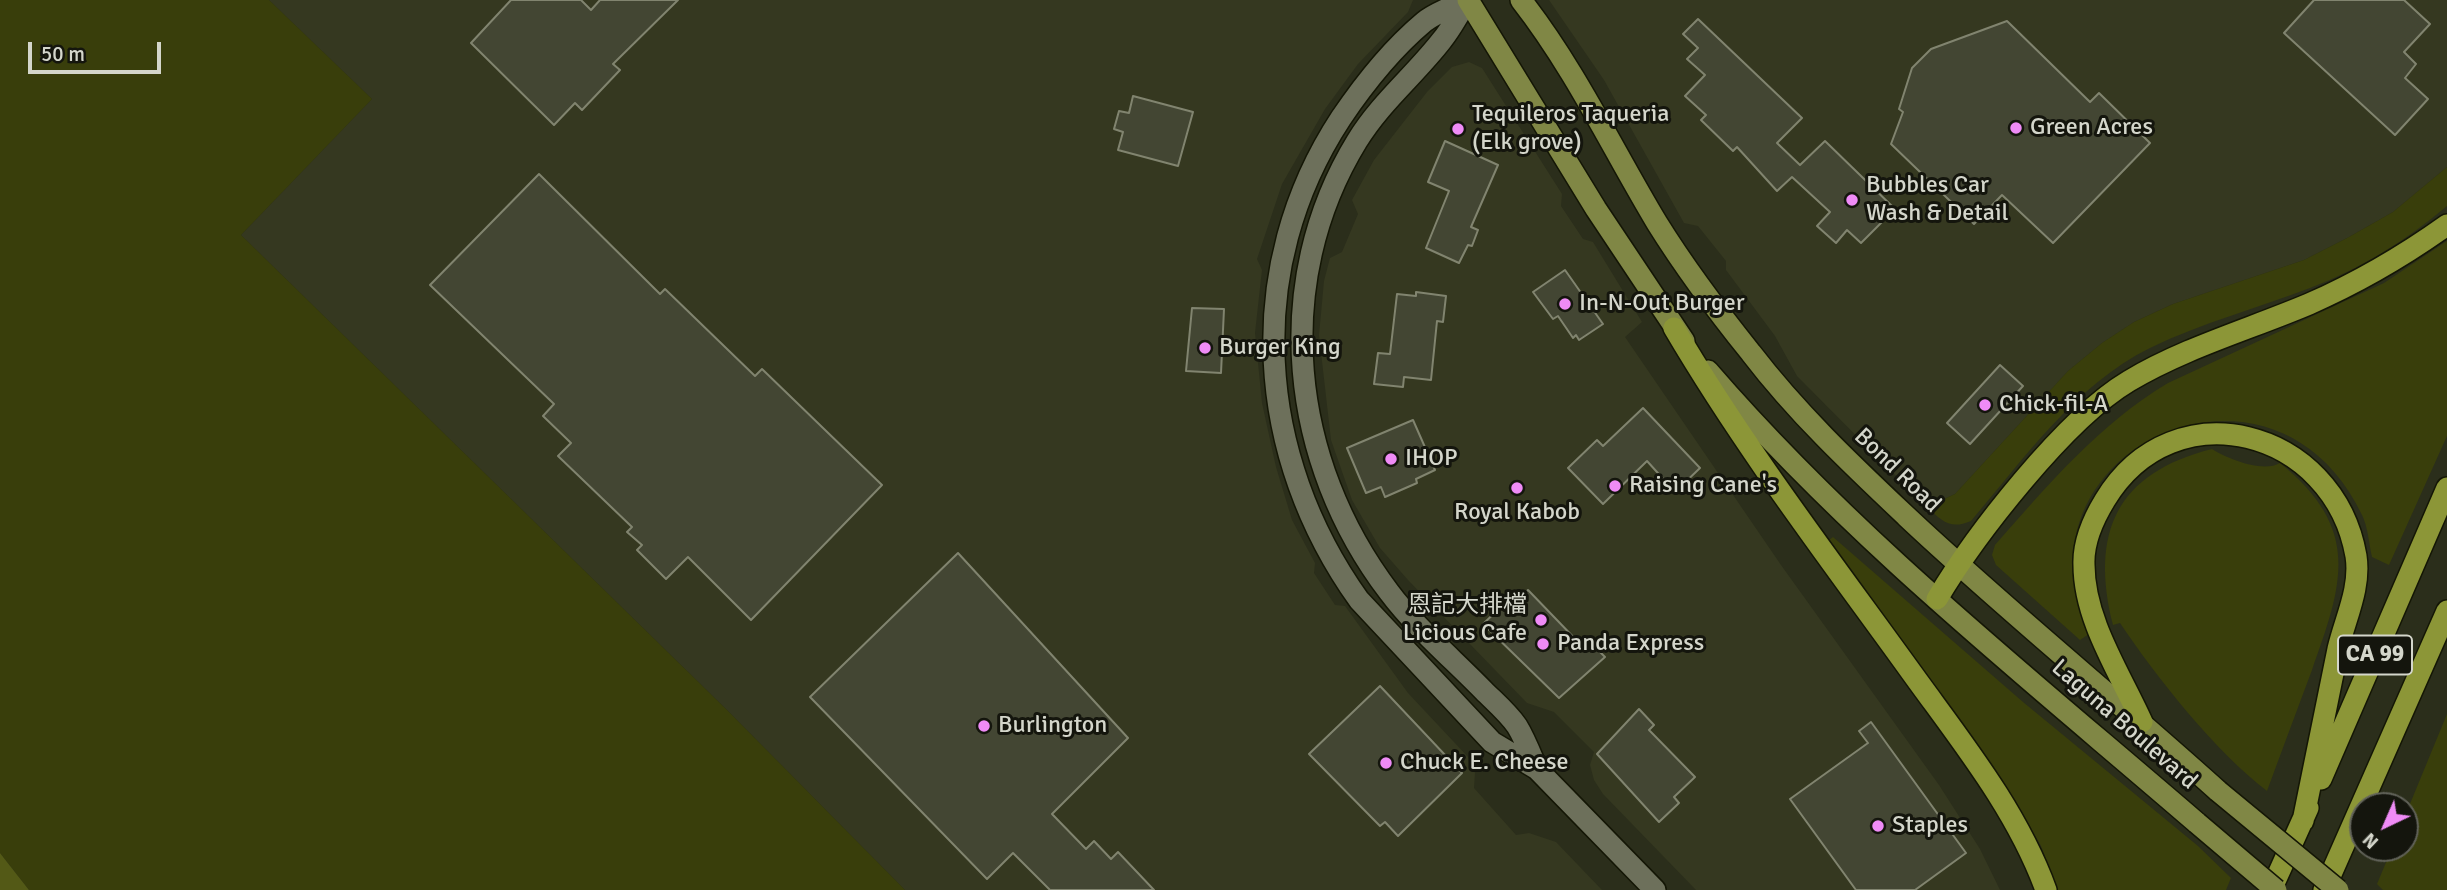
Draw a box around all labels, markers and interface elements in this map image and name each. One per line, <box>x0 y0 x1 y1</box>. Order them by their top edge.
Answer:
scale bar <box>32 28 164 72</box>
text: 50 m <box>41 41 85 67</box>
place label: Tequileros Taqueria (Elk grove) <box>1472 101 1669 157</box>
place label: Green Acres <box>2030 114 2153 142</box>
marker: Green Acres <box>2008 120 2024 136</box>
marker: Tequileros Taqueria (Elk grove) <box>1450 121 1466 137</box>
place label: Bubbles Car Wash & Detail <box>1866 172 2008 228</box>
marker: Bubbles Car Wash & Detail <box>1844 192 1860 208</box>
place label: In-N-Out Burger <box>1579 290 1745 318</box>
marker: In-N-Out Burger <box>1557 296 1573 312</box>
place label: Burger King <box>1219 334 1341 362</box>
marker: Burger King <box>1197 340 1213 356</box>
place label: Chick-fil-A <box>1999 391 2108 419</box>
marker: Chick-fil-A <box>1977 397 1993 413</box>
street label: Bond Road <box>1848 423 1946 519</box>
place label: IHOP <box>1405 445 1458 473</box>
marker: IHOP <box>1383 451 1399 467</box>
place label: Raising Cane's <box>1629 472 1777 500</box>
marker: Raising Cane's <box>1607 478 1623 494</box>
marker: Royal Kabob <box>1509 480 1525 496</box>
place label: Royal Kabob <box>1454 499 1580 527</box>
place label: 恩記大排檔 Licious Cafe <box>1403 592 1527 648</box>
marker: 恩記大排檔 Licious Cafe <box>1533 612 1549 628</box>
place label: Panda Express <box>1557 630 1704 658</box>
marker: Panda Express <box>1535 636 1551 652</box>
road number: CA 99 <box>2338 636 2412 674</box>
street label: Laguna Boulevard <box>2045 654 2203 796</box>
place label: Burlington <box>998 712 1107 740</box>
marker: Burlington <box>976 718 992 734</box>
place label: Chuck E. Cheese <box>1400 749 1569 777</box>
marker: Chuck E. Cheese <box>1378 755 1394 771</box>
north arrow <box>2349 792 2419 862</box>
place label: Staples <box>1892 812 1968 840</box>
marker: Staples <box>1870 818 1886 834</box>
text: N <box>2358 827 2384 854</box>

